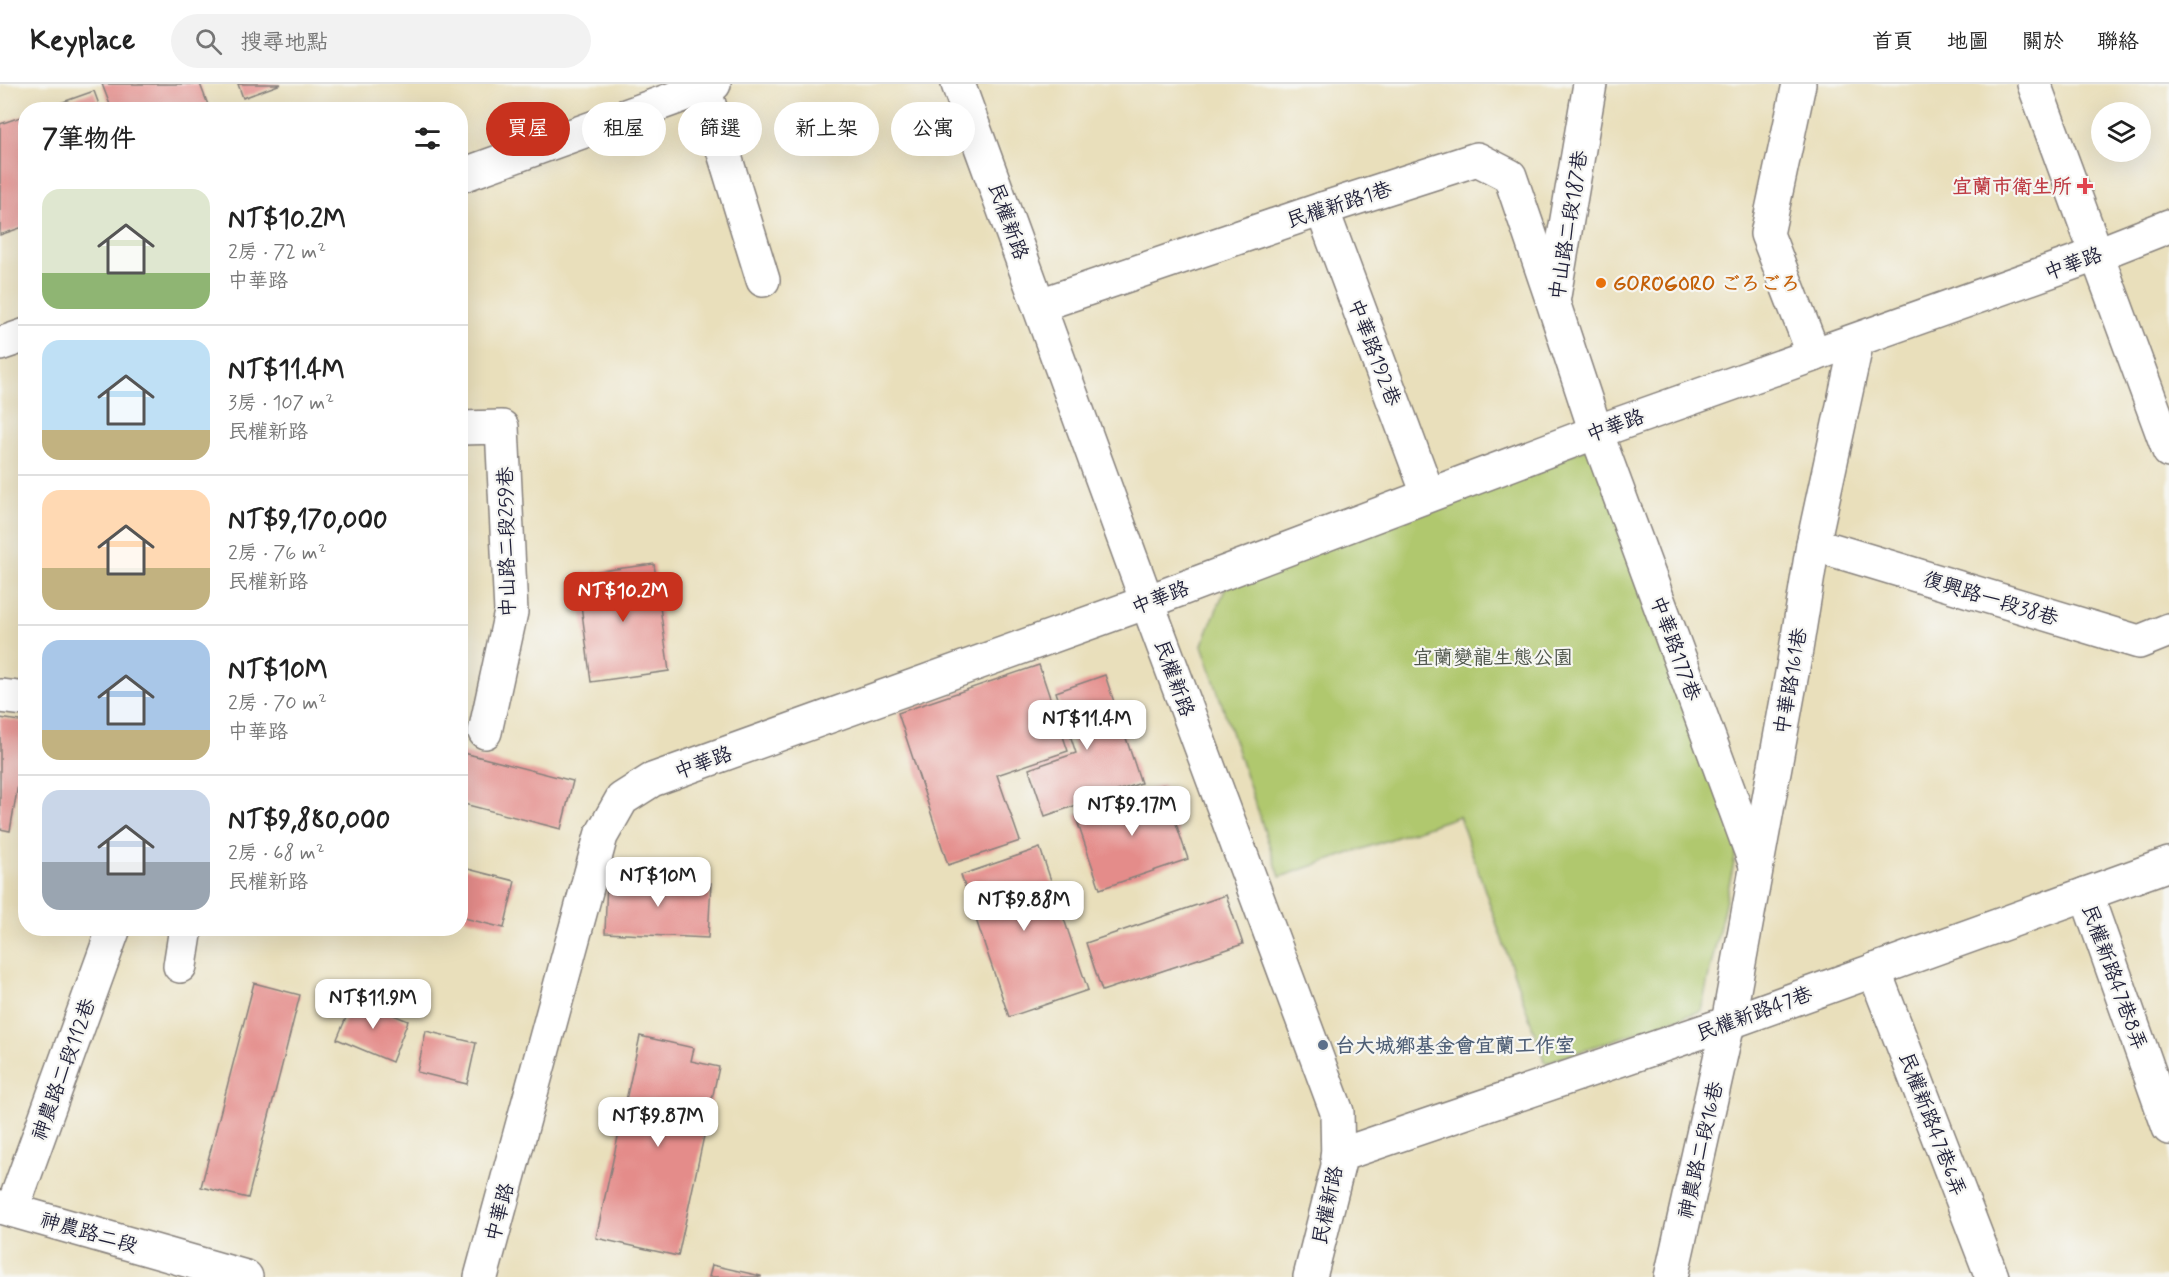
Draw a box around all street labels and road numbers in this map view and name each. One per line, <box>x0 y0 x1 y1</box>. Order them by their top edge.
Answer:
street label: 中山路二段187巷 <box>1544 148 1595 302</box>
street label: 民權新路1巷 <box>1283 175 1396 235</box>
street label: 民權新路 <box>981 179 1034 265</box>
street label: 中華路 <box>2041 241 2107 287</box>
street label: 中華路192巷 <box>1341 295 1407 411</box>
street label: 中華路 <box>1583 403 1649 449</box>
street label: 中山路二段259巷 <box>493 465 522 618</box>
street label: 復興路一段38巷 <box>1920 566 2062 633</box>
street label: 中華路 <box>1128 575 1194 622</box>
street label: 中華路177巷 <box>1643 592 1706 706</box>
street label: 中華路161巷 <box>1769 625 1814 737</box>
street label: 民權新路 <box>1147 636 1200 722</box>
street label: 中華路 <box>671 740 737 786</box>
street label: 民權新路47巷8弄 <box>2075 901 2152 1054</box>
street label: 民權新路47巷 <box>1693 981 1817 1048</box>
street label: 神農路二段112巷 <box>26 994 103 1144</box>
street label: 民權新路47巷6弄 <box>1892 1049 1971 1200</box>
street label: 神農路二段16巷 <box>1673 1078 1731 1222</box>
street label: 民權新路 <box>1307 1162 1350 1247</box>
street label: 中華路 <box>480 1179 522 1245</box>
street label: 神農路二段 <box>37 1207 140 1260</box>

